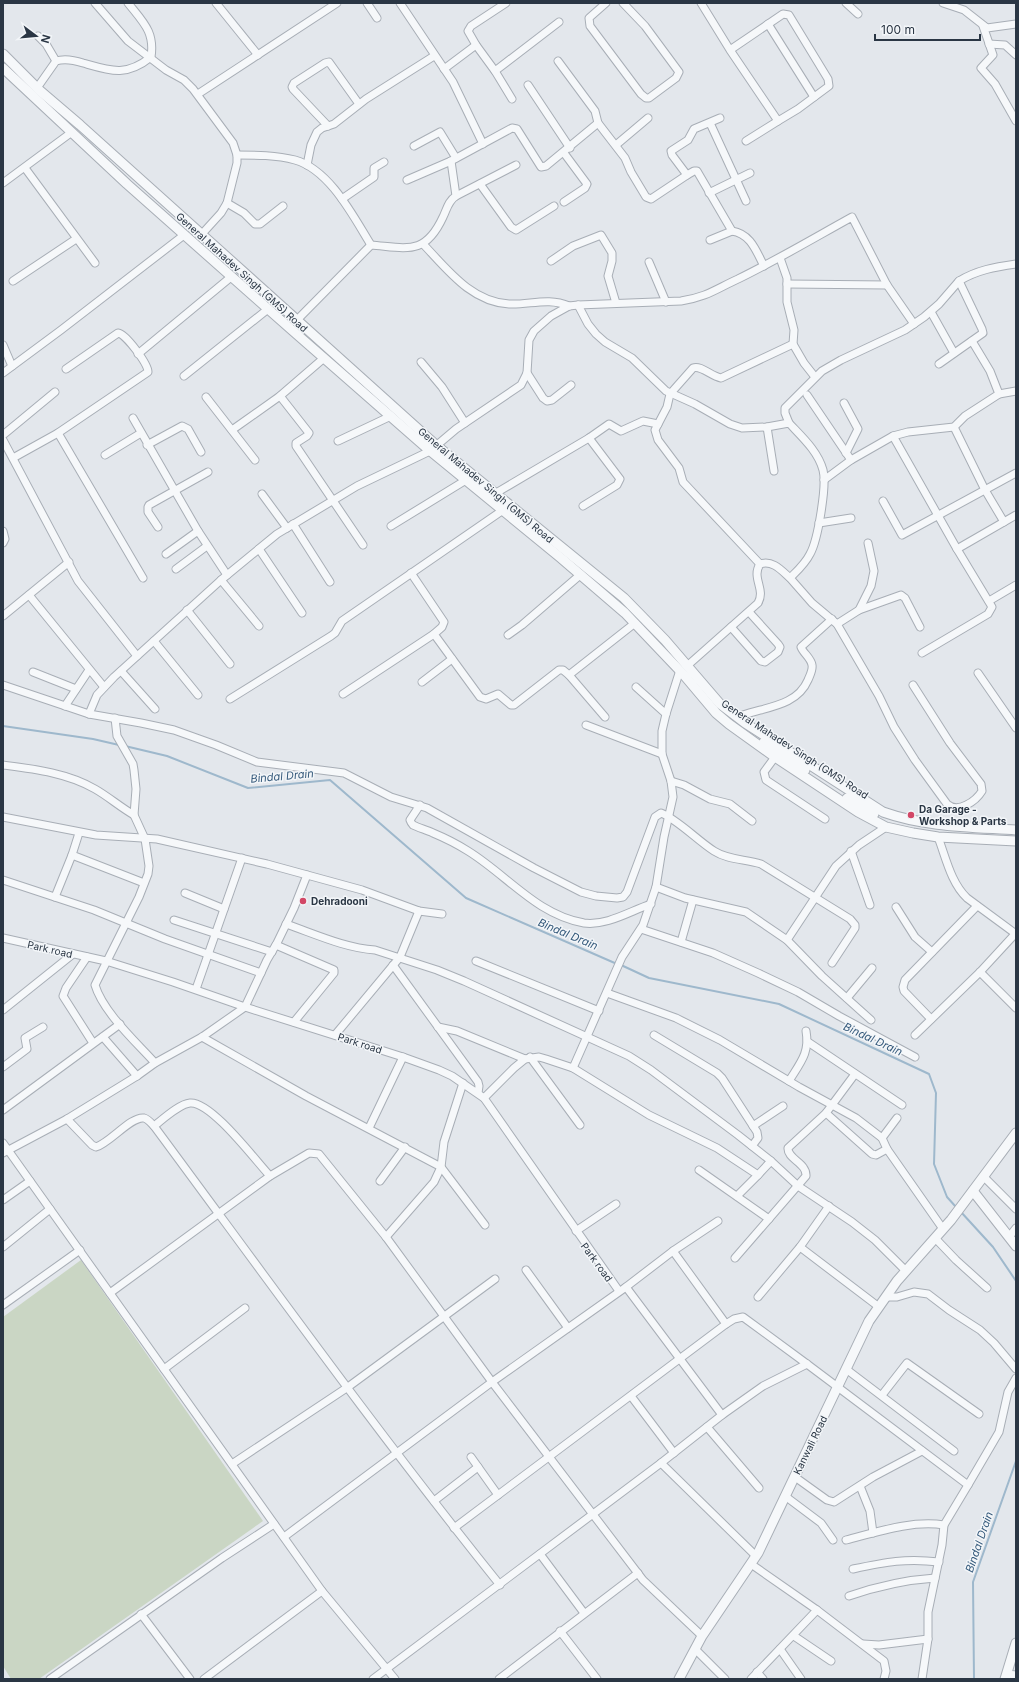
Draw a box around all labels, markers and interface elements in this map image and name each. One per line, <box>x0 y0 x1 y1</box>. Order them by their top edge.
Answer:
north arrow <box>16 16 56 56</box>
scale bar <box>875 16 980 42</box>
text: 100 m <box>881 22 915 37</box>
text: N <box>38 33 53 45</box>
street label: General Mahadev Singh (GMS) Road <box>174 210 310 334</box>
street label: General Mahadev Singh (GMS) Road <box>416 425 556 545</box>
street label: General Mahadev Singh (GMS) Road <box>719 697 871 801</box>
water label: Bindal Drain <box>250 766 315 786</box>
place label: Da Garage - Workshop & Parts <box>919 803 1007 827</box>
marker: Da Garage - Workshop & Parts <box>906 810 916 820</box>
place label: Dehradooni <box>311 895 368 907</box>
marker: Dehradooni <box>298 896 308 906</box>
water label: Bindal Drain <box>536 915 600 953</box>
street label: Park road <box>26 938 74 960</box>
water label: Bindal Drain <box>841 1019 905 1059</box>
street label: Park road <box>336 1030 384 1056</box>
street label: Park road <box>579 1240 615 1284</box>
street label: Kanwali Road <box>791 1414 829 1476</box>
water label: Bindal Drain <box>962 1509 996 1574</box>

